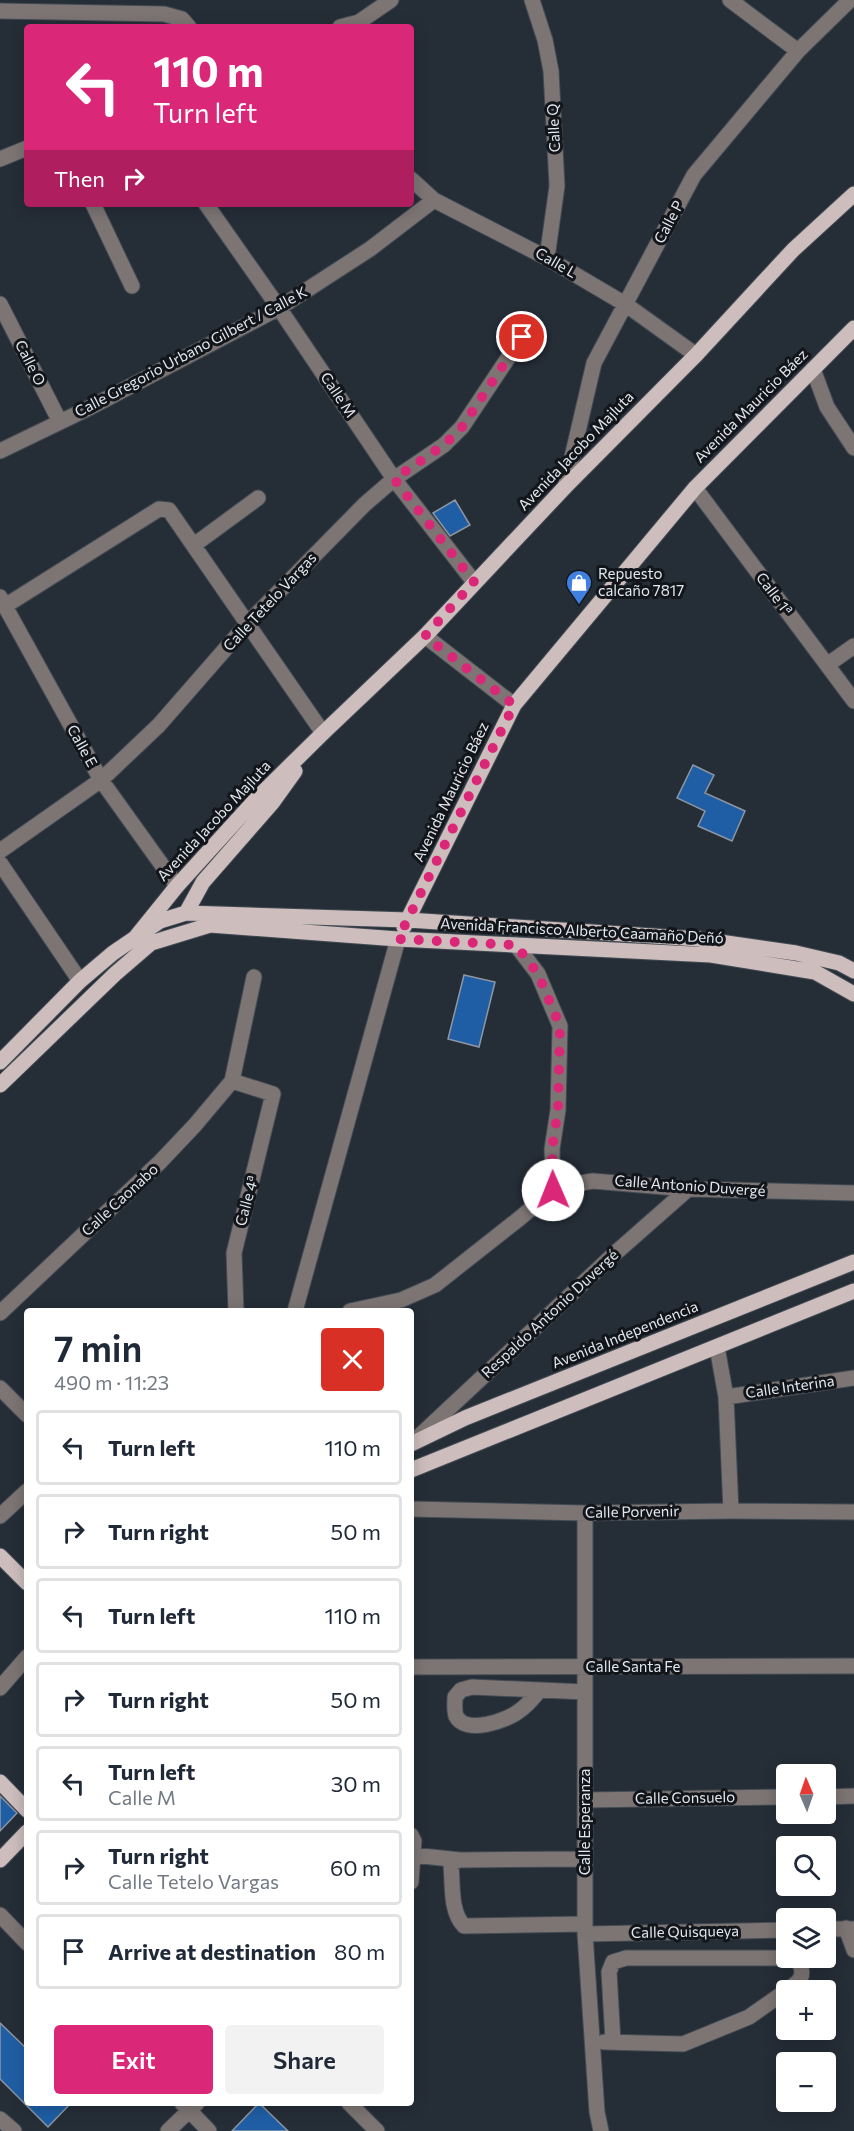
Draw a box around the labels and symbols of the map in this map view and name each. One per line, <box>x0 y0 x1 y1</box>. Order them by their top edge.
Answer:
street label: Calle Q <box>543 103 563 153</box>
street label: Calle P <box>649 197 687 246</box>
street label: Calle L <box>532 243 581 281</box>
street label: Calle Gregorio Urbano Gilbert / Calle K <box>71 282 310 420</box>
pin <box>496 311 547 362</box>
street label: Calle O <box>12 337 50 388</box>
street label: Avenida Mauricio Báez <box>690 345 811 466</box>
street label: Calle M <box>317 368 361 421</box>
street label: Avenida Jacobo Majluta <box>514 387 637 513</box>
street label: Calle Tetelo Vargas <box>219 548 320 654</box>
place label: Repuesto calcaño 7817 <box>598 564 684 599</box>
shop icon: Repuesto calcaño 7817 <box>564 568 594 606</box>
street label: Calle 1ª <box>753 568 797 618</box>
street label: Avenida Mauricio Báez <box>408 719 492 864</box>
street label: Calle E <box>64 721 102 770</box>
street label: Avenida Jacobo Majluta <box>153 756 274 884</box>
street label: Avenida Francisco Alberto Caamaño Deñó <box>440 914 724 946</box>
position arrow <box>521 1158 585 1222</box>
street label: Calle Caonabo <box>77 1159 161 1239</box>
street label: Calle Antonio Duvergé <box>614 1171 766 1199</box>
street label: Calle 4ª <box>231 1174 261 1228</box>
street label: Respaldo Antonio Duvergé <box>477 1245 621 1381</box>
street label: Avenida Independencia <box>549 1297 700 1372</box>
street label: Calle Interina <box>744 1371 835 1401</box>
street label: Calle Porvenir <box>585 1501 679 1521</box>
street label: Calle Santa Fe <box>586 1657 680 1675</box>
north arrow <box>776 1764 836 1824</box>
street label: Calle Esperanza <box>575 1769 593 1875</box>
street label: Calle Consuelo <box>635 1787 735 1807</box>
street label: Calle Quisqueya <box>631 1921 739 1941</box>

